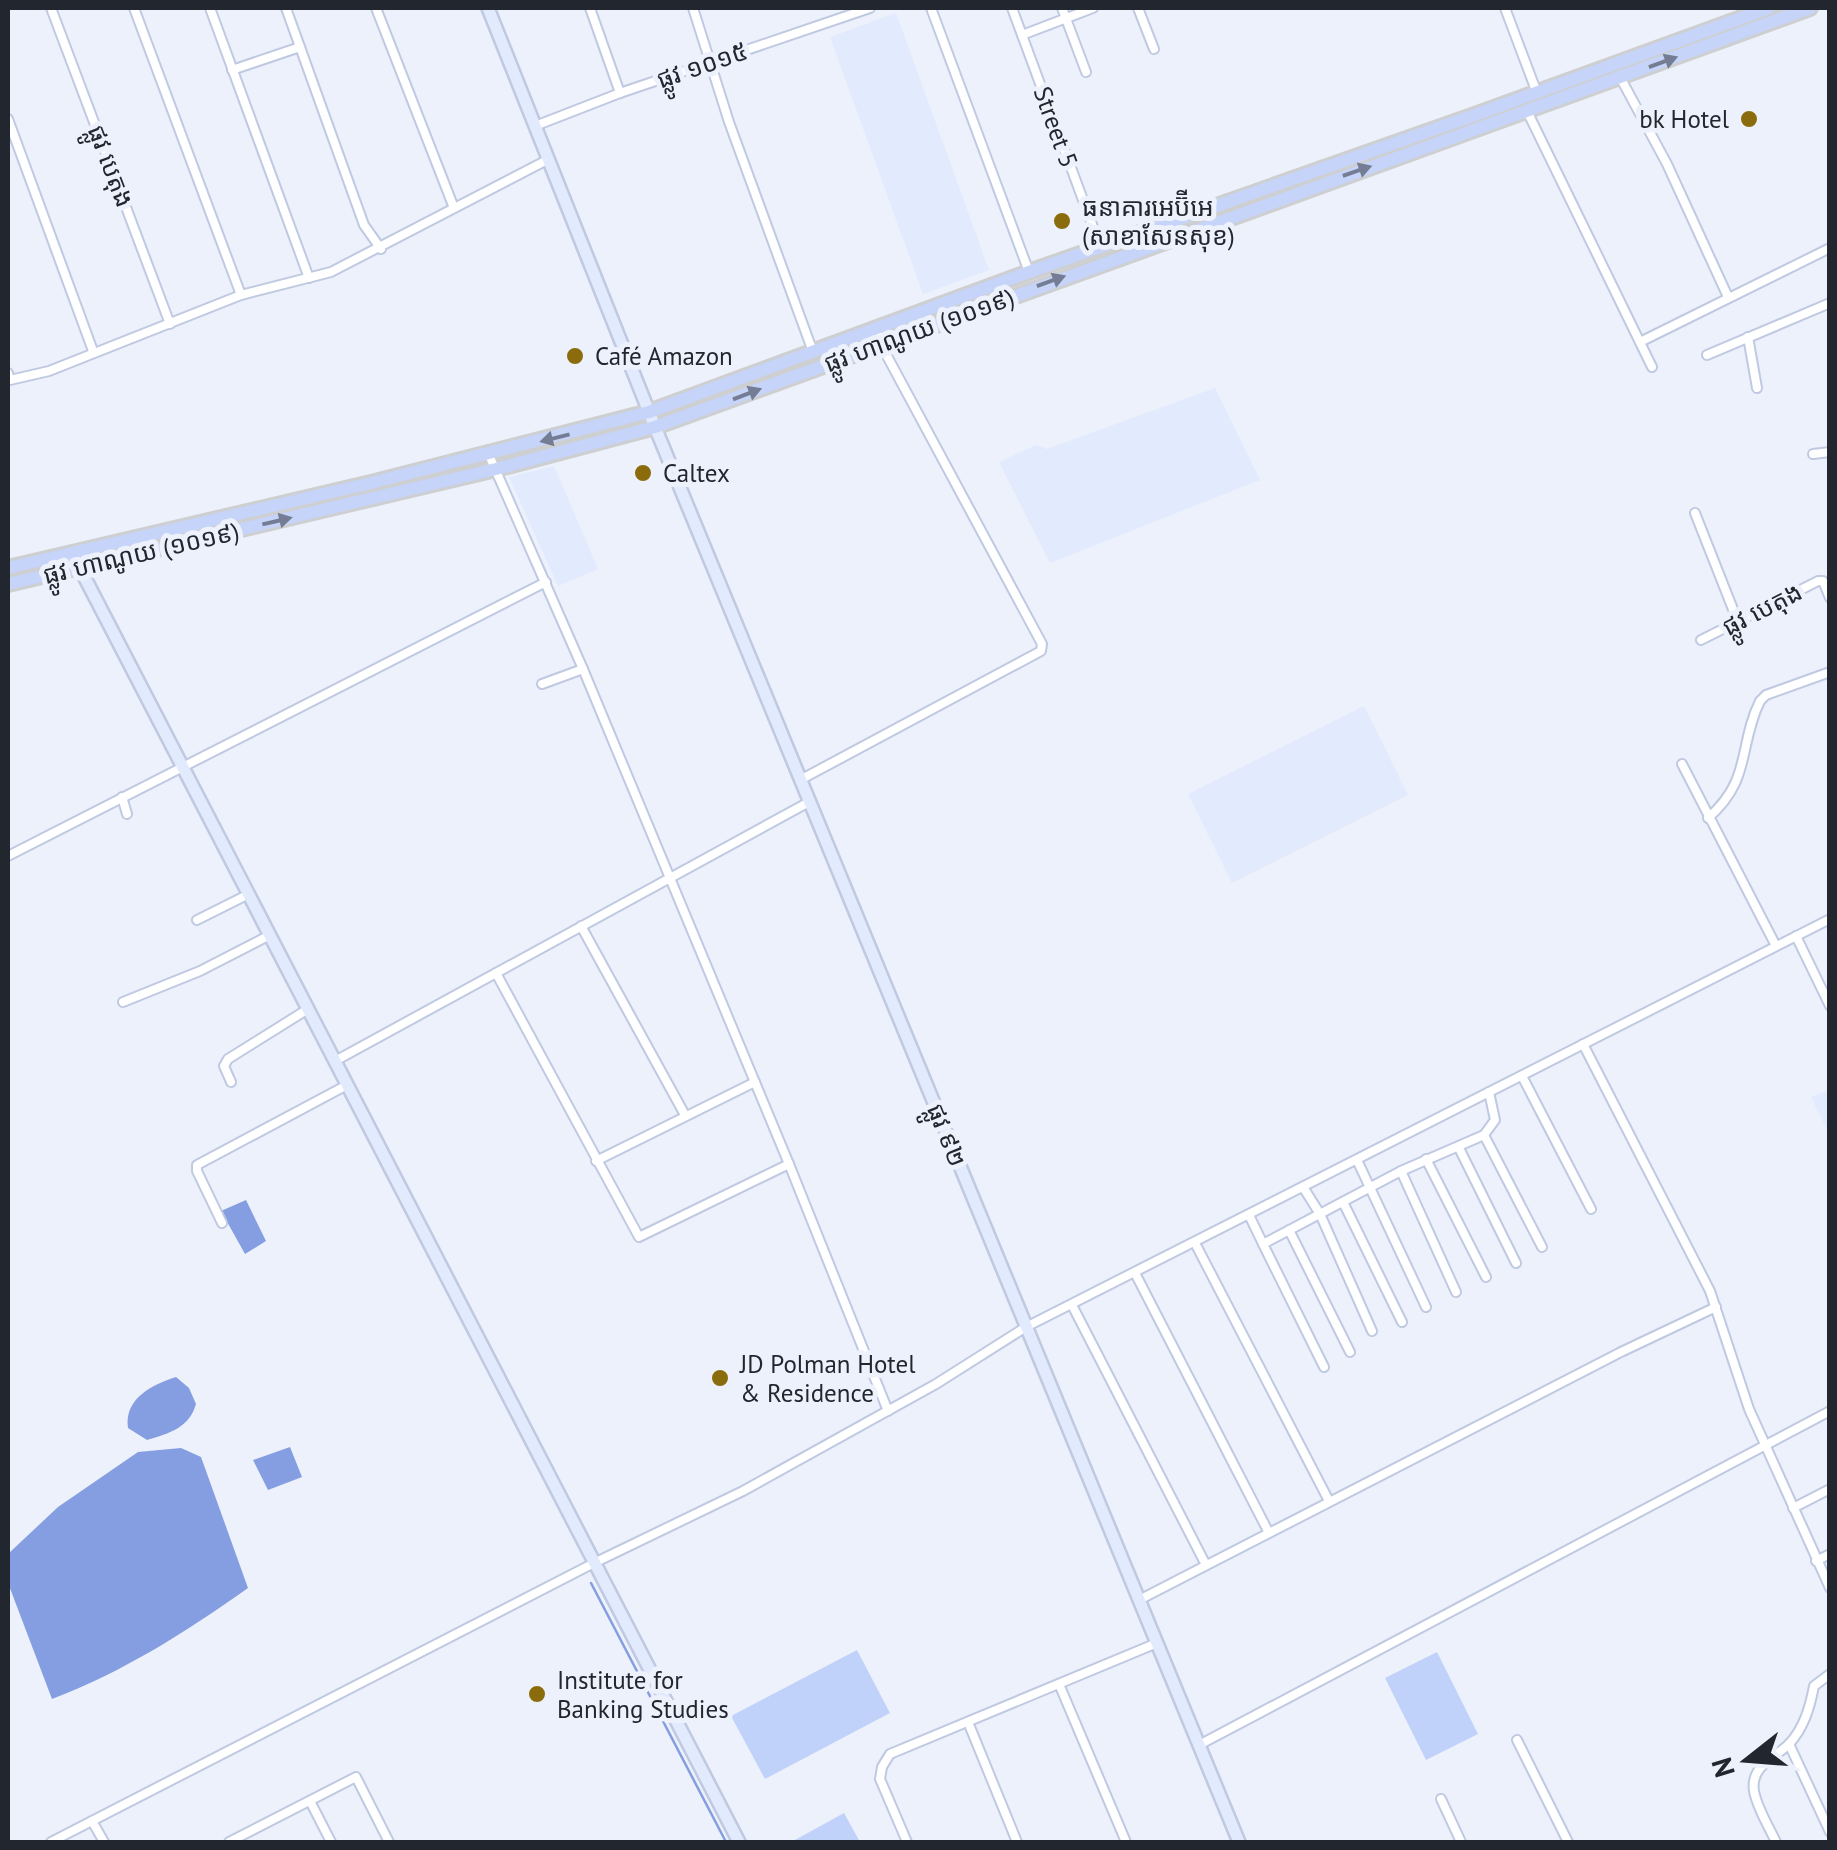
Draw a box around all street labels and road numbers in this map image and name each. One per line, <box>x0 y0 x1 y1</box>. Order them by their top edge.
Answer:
street label: ផ្លូវ ១០១៥ <box>652 35 754 102</box>
street label: Street 5 <box>1027 82 1085 172</box>
street label: ផ្លូវ បេតុង <box>74 120 141 214</box>
street label: ផ្លូវ ហាណូយ (១០១៩) <box>820 281 1021 386</box>
street label: ផ្លូវ ហាណូយ (១០១៩) <box>40 515 244 598</box>
street label: ផ្លូវ បេតុង <box>1717 575 1811 649</box>
street label: ផ្លូវ ៩២ <box>913 1099 974 1174</box>

